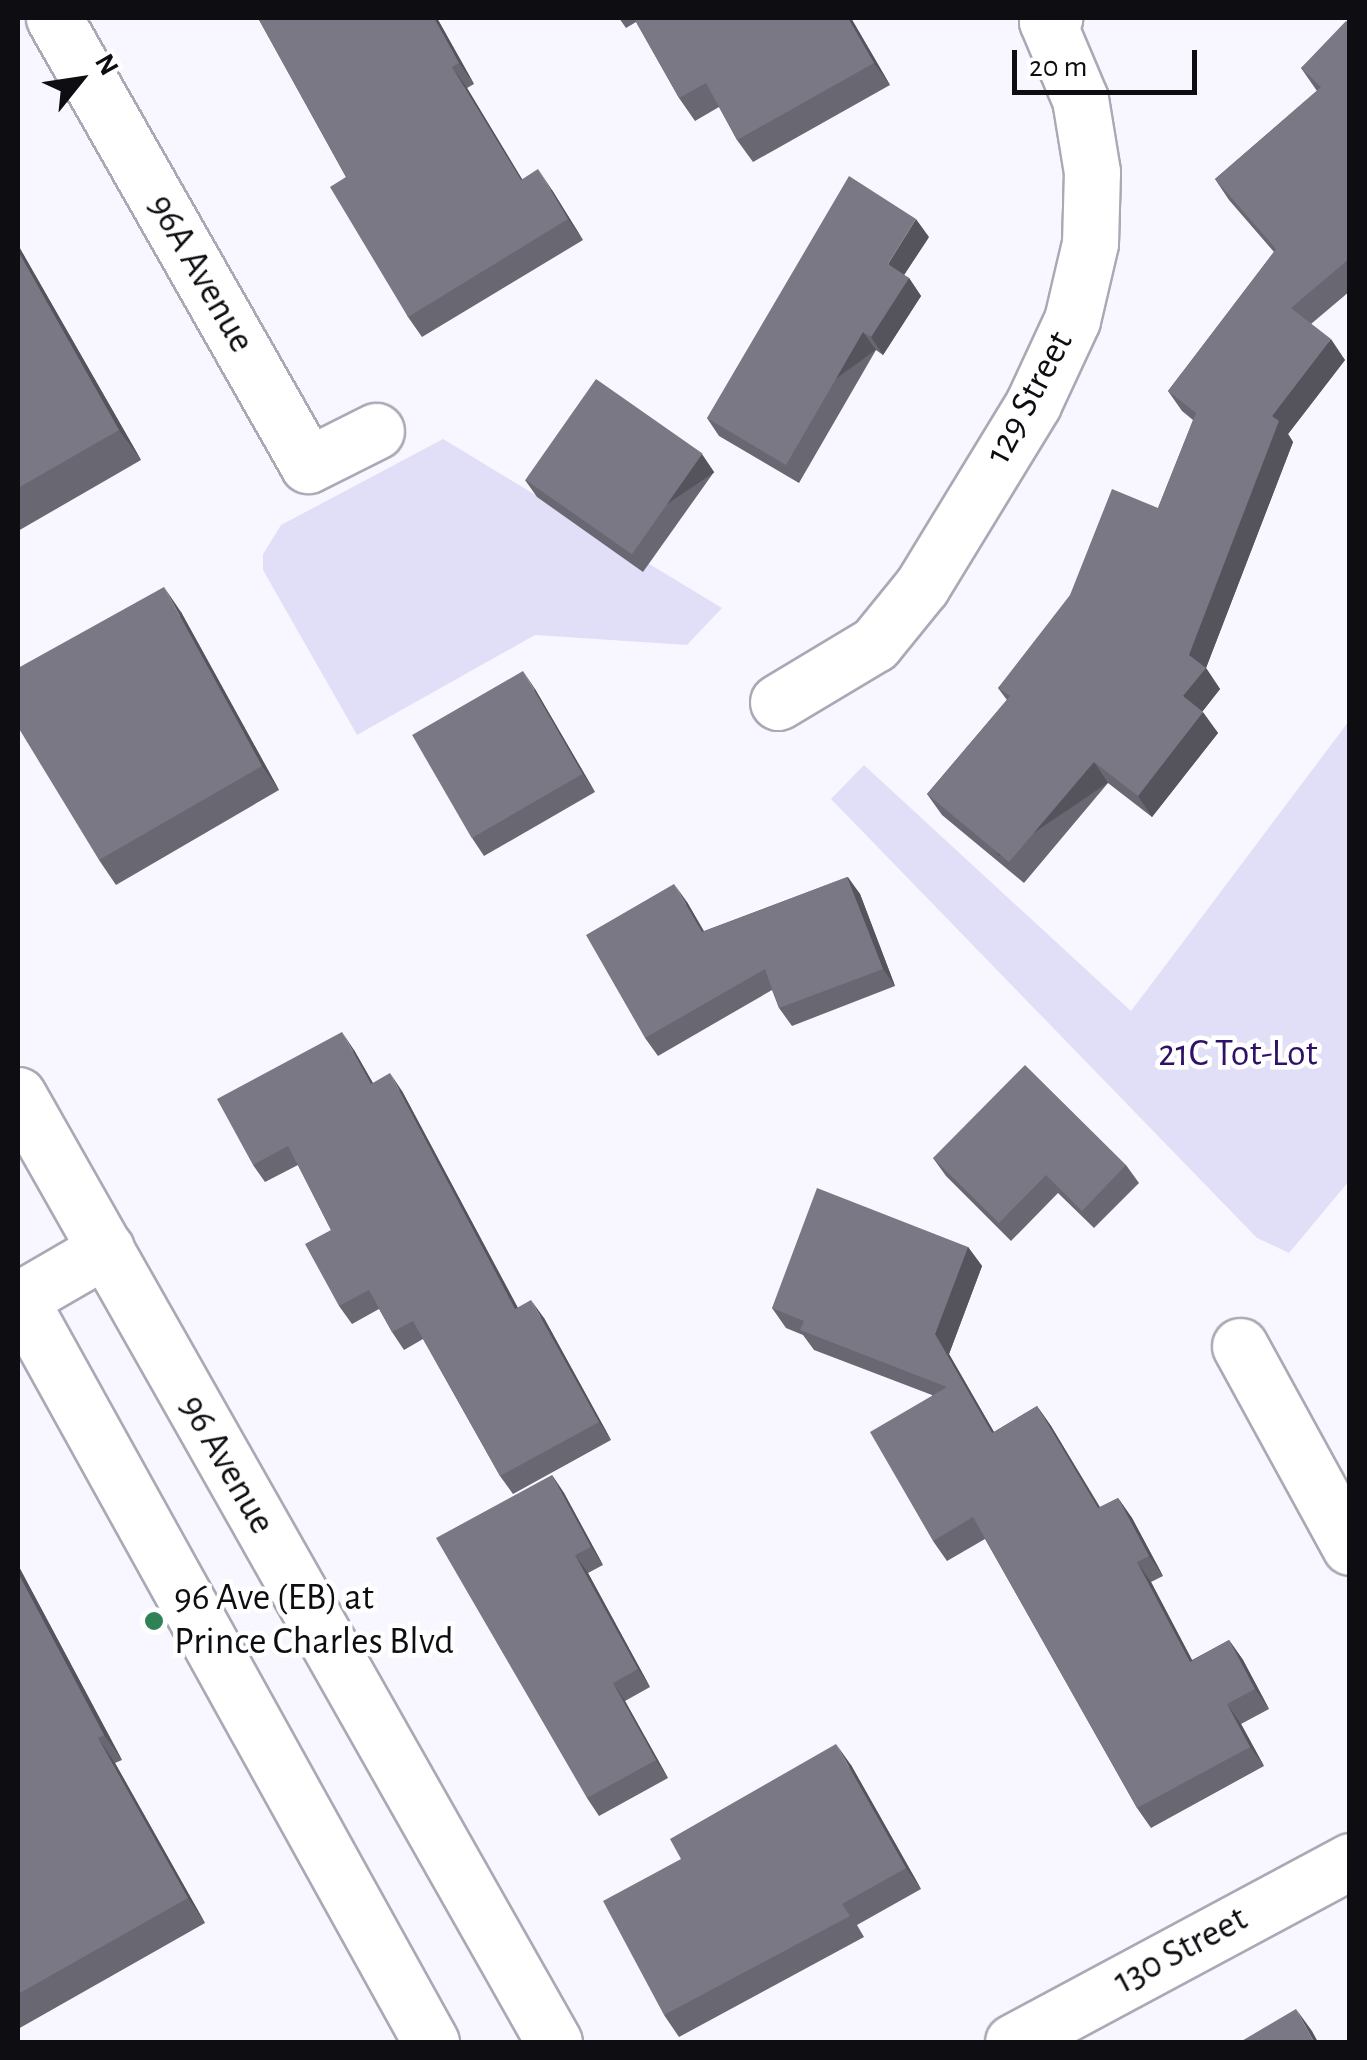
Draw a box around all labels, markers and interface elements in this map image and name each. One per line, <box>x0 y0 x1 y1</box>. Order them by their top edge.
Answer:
north arrow <box>30 30 130 130</box>
scale bar <box>1017 30 1202 92</box>
text: N <box>89 50 123 80</box>
text: 20 m <box>1029 52 1087 82</box>
street label: 96A Avenue <box>137 187 263 361</box>
street label: 129 Street <box>976 324 1084 472</box>
park label: 21C Tot-Lot <box>1158 1032 1318 1078</box>
street label: 96 Avenue <box>168 1387 284 1543</box>
place label: 96 Ave (EB) at Prince Charles Blvd <box>174 1576 454 1666</box>
marker: 96 Ave (EB) at Prince Charles Blvd <box>143 1610 165 1632</box>
street label: 130 Street <box>1106 1897 1256 2005</box>

